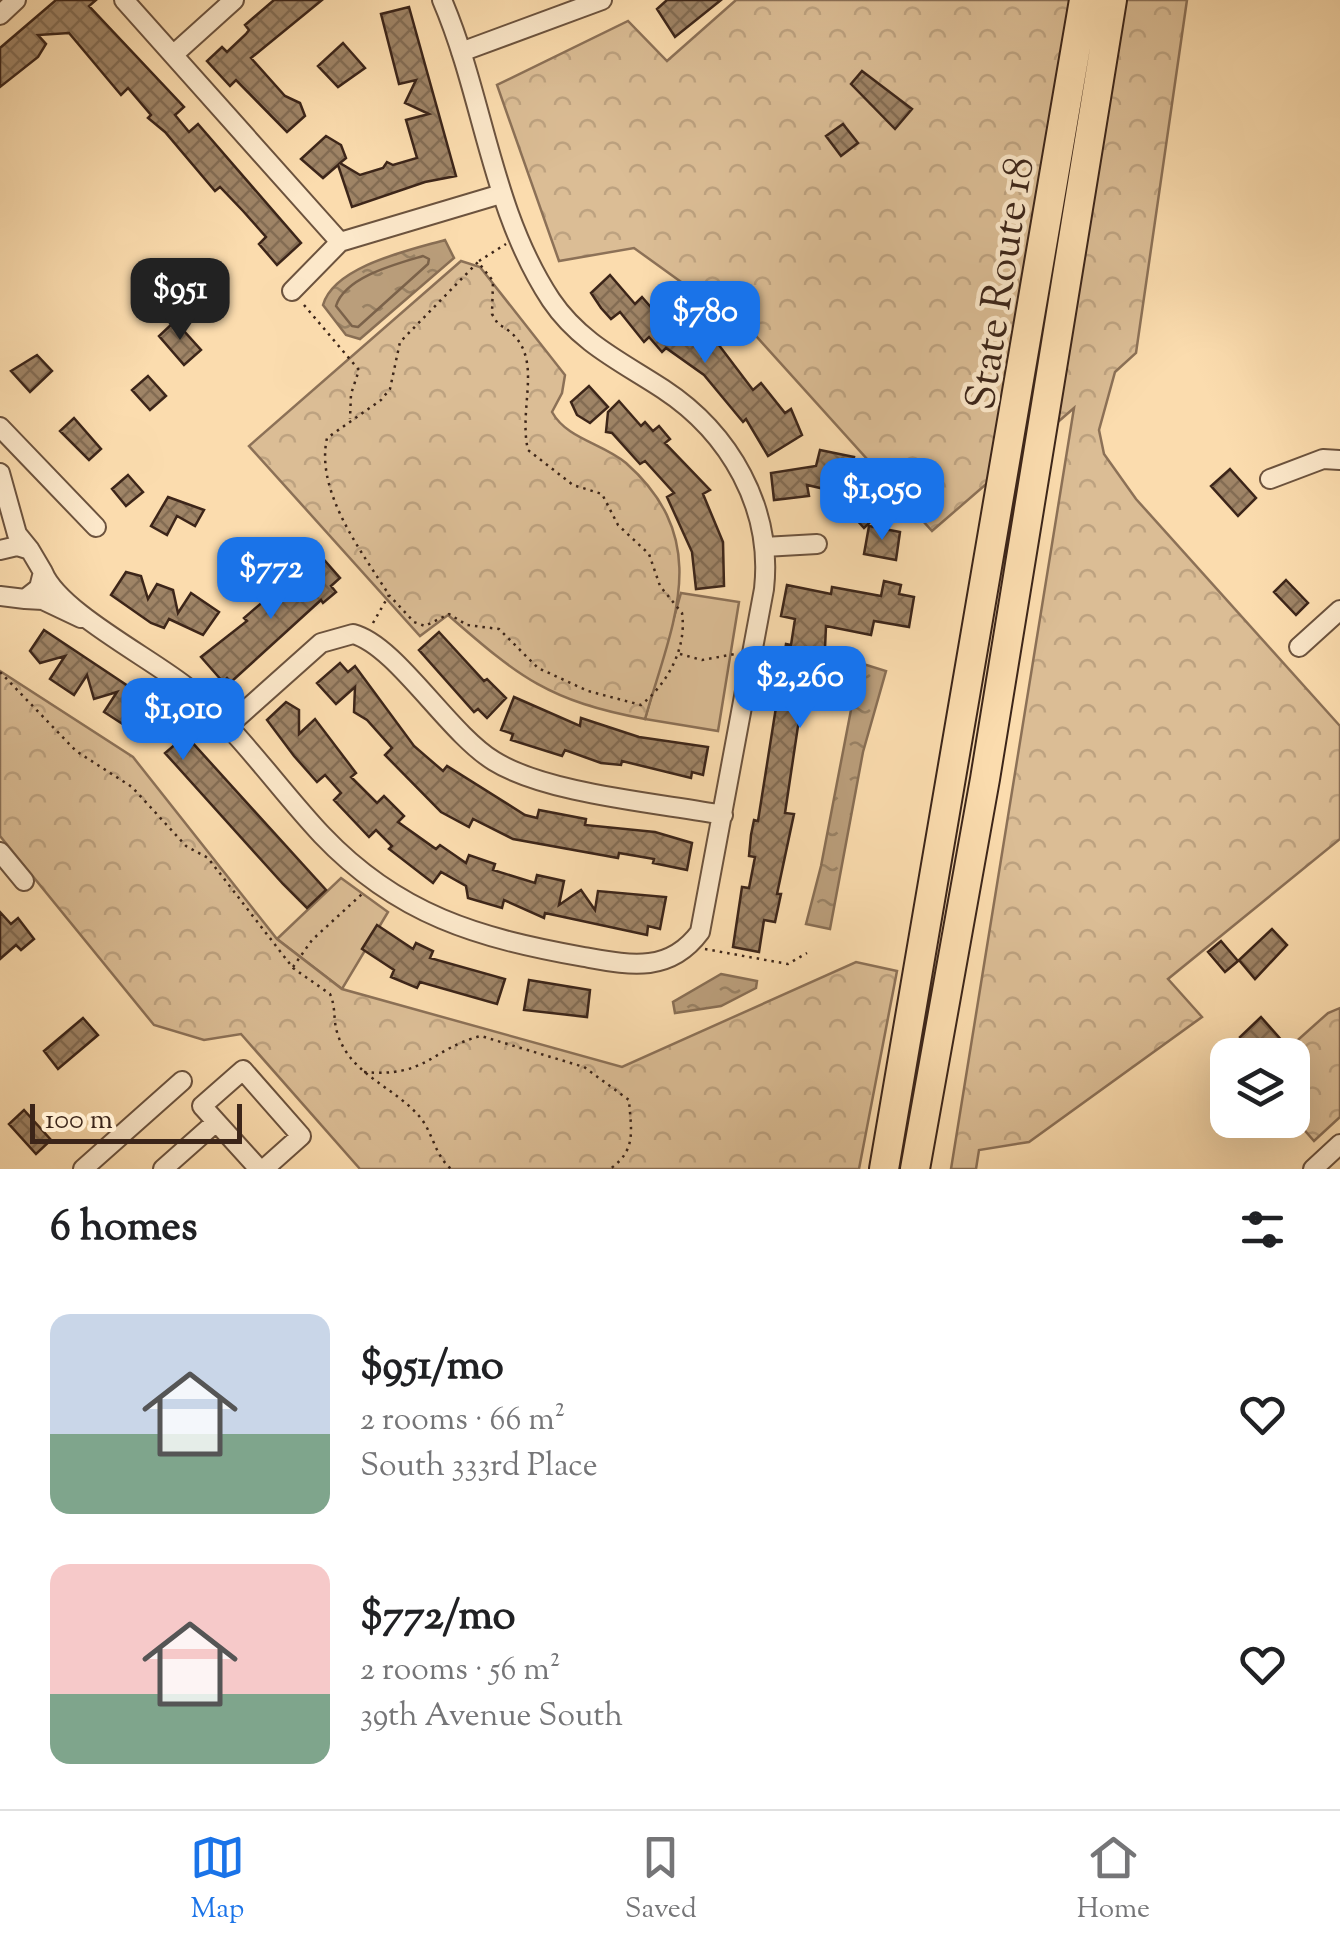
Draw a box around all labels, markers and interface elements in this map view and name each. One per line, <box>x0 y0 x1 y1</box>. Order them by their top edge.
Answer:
street label: State Route 18 <box>953 153 1053 415</box>
pin: $951 <box>121 258 239 343</box>
text: $951 <box>153 267 207 313</box>
pin: $780 <box>646 281 764 366</box>
text: $780 <box>672 290 738 336</box>
pin: $1,050 <box>801 458 963 543</box>
text: $1,050 <box>842 467 922 513</box>
pin: $772 <box>212 537 330 622</box>
text: $772 <box>239 546 303 592</box>
pin: $2,260 <box>719 646 881 731</box>
text: $2,260 <box>756 655 844 701</box>
pin: $1,010 <box>102 678 264 763</box>
text: $1,010 <box>143 687 223 733</box>
map controls <box>1210 1038 1310 1138</box>
button: layers <box>1210 1038 1310 1138</box>
scale bar <box>30 1099 242 1144</box>
text: 100 m <box>45 1101 113 1141</box>
text: 6 homes <box>50 1199 197 1259</box>
icon: filters <box>1235 1202 1290 1257</box>
text: $951/mo <box>360 1338 504 1398</box>
icon: home <box>130 1354 250 1474</box>
icon: heart <box>1235 1387 1290 1442</box>
text: 2 rooms · 66 m² <box>360 1398 565 1444</box>
text: South 333rd Place <box>360 1444 598 1490</box>
text: $772/mo <box>360 1588 516 1648</box>
icon: home <box>130 1604 250 1724</box>
icon: heart <box>1235 1637 1290 1692</box>
text: 2 rooms · 56 m² <box>360 1648 560 1694</box>
text: 39th Avenue South <box>360 1694 623 1740</box>
tab: Map <box>190 1830 245 1930</box>
tab: Saved <box>625 1830 697 1930</box>
tab: Home <box>1077 1830 1150 1930</box>

